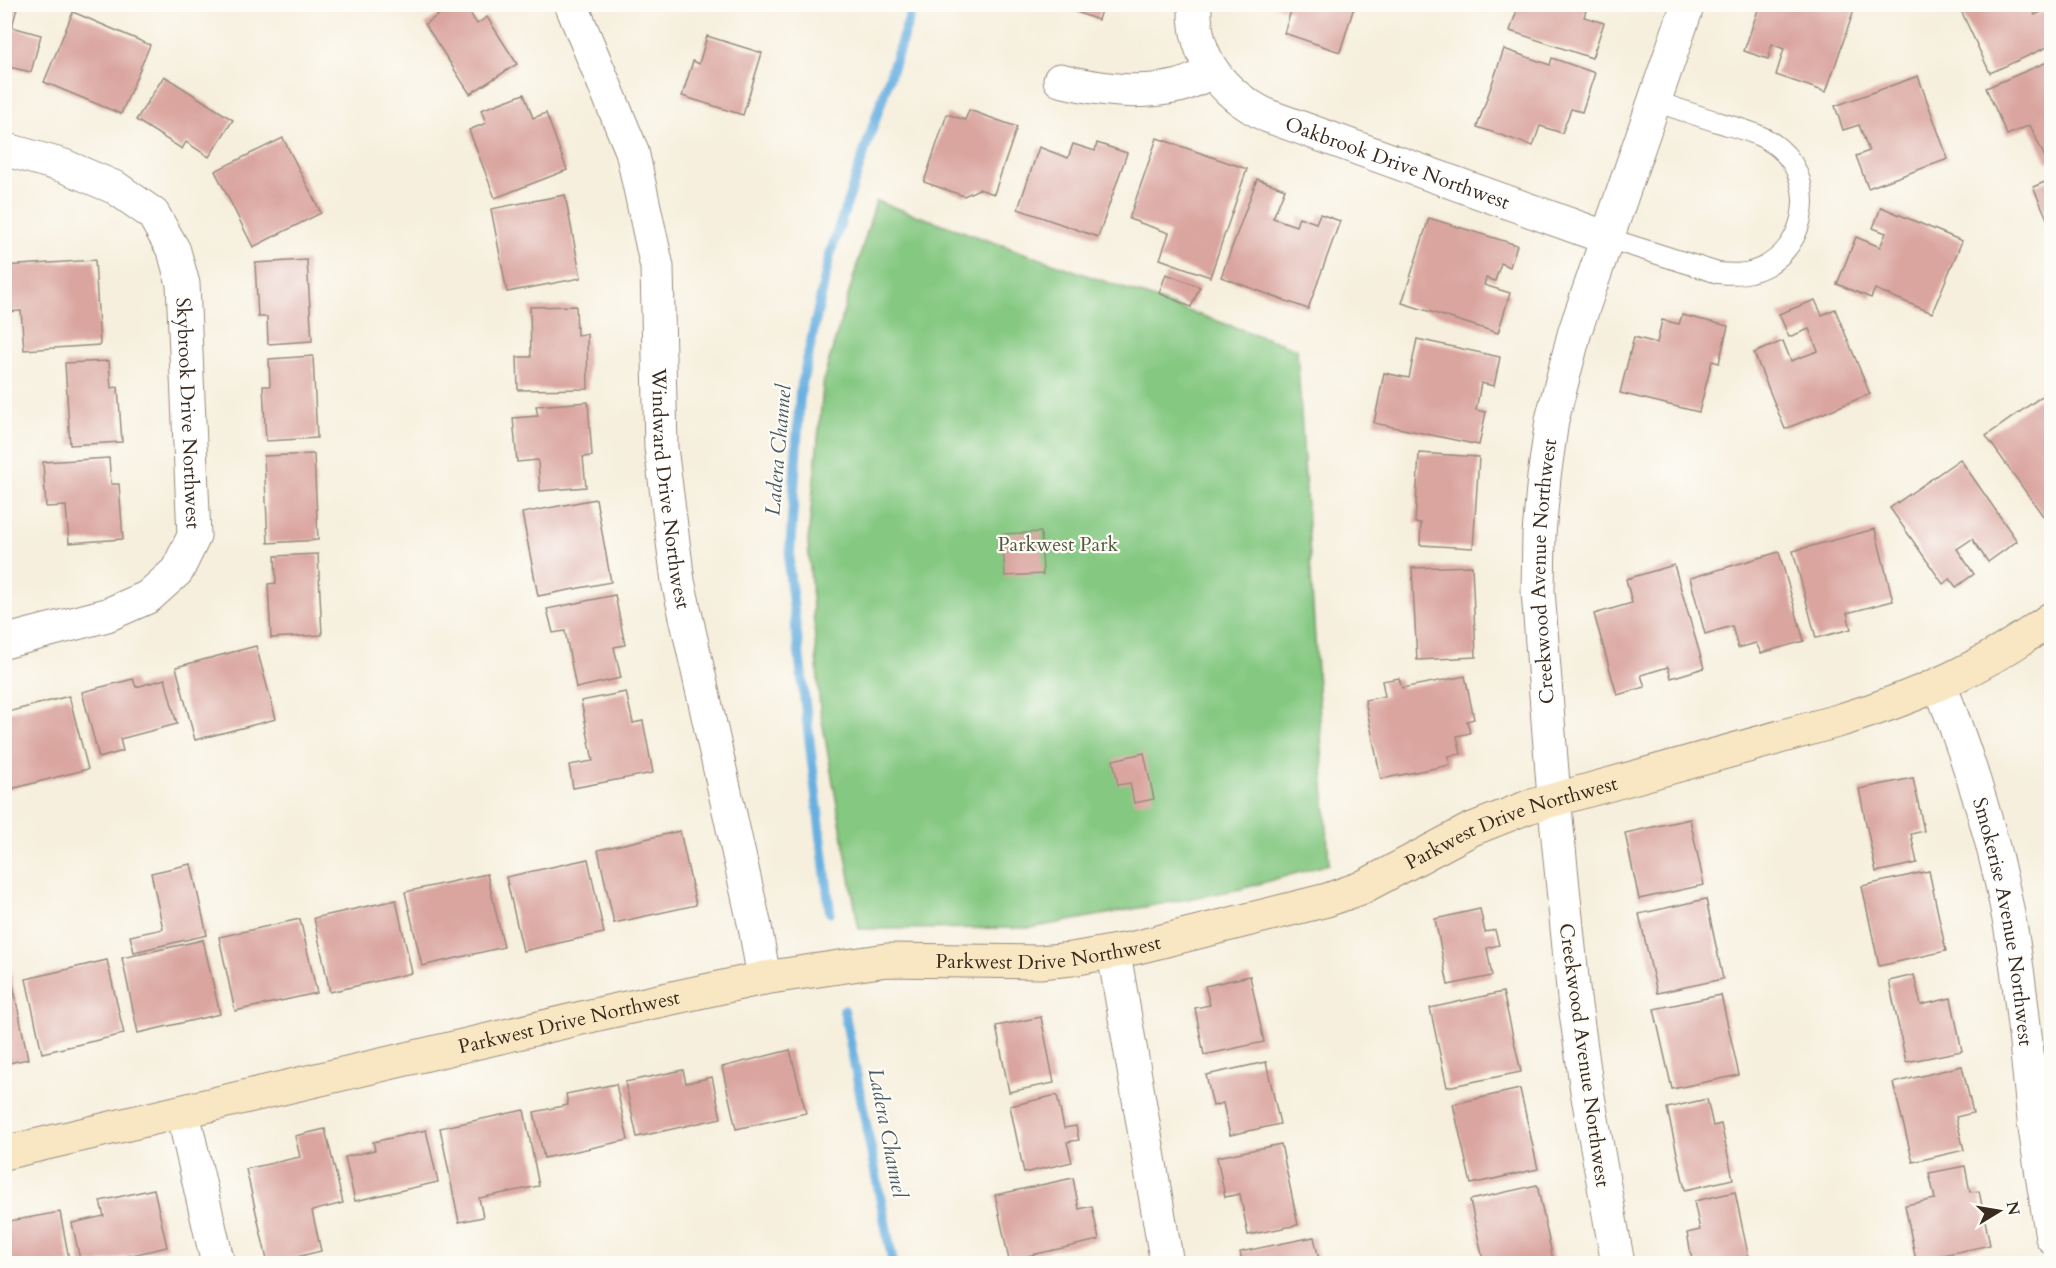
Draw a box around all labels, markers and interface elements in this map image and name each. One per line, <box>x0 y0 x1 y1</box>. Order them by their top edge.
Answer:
street label: Oakbrook Drive Northwest <box>1281 110 1514 216</box>
street label: Skybrook Drive Northwest <box>170 297 207 530</box>
street label: Windward Drive Northwest <box>645 367 697 612</box>
water label: Ladera Channel <box>758 382 799 517</box>
street label: Creekwood Avenue Northwest <box>1525 436 1563 705</box>
park label: Parkwest Park <box>998 531 1119 558</box>
street label: Parkwest Drive Northwest <box>1400 770 1621 876</box>
street label: Smokerise Avenue Northwest <box>1966 794 2039 1048</box>
street label: Creekwood Avenue Northwest <box>1553 922 1616 1189</box>
street label: Parkwest Drive Northwest <box>935 929 1164 976</box>
street label: Parkwest Drive Northwest <box>456 984 683 1060</box>
water label: Ladera Channel <box>861 1066 915 1202</box>
north arrow <box>1969 1181 2029 1241</box>
text: N <box>2001 1199 2025 1217</box>

